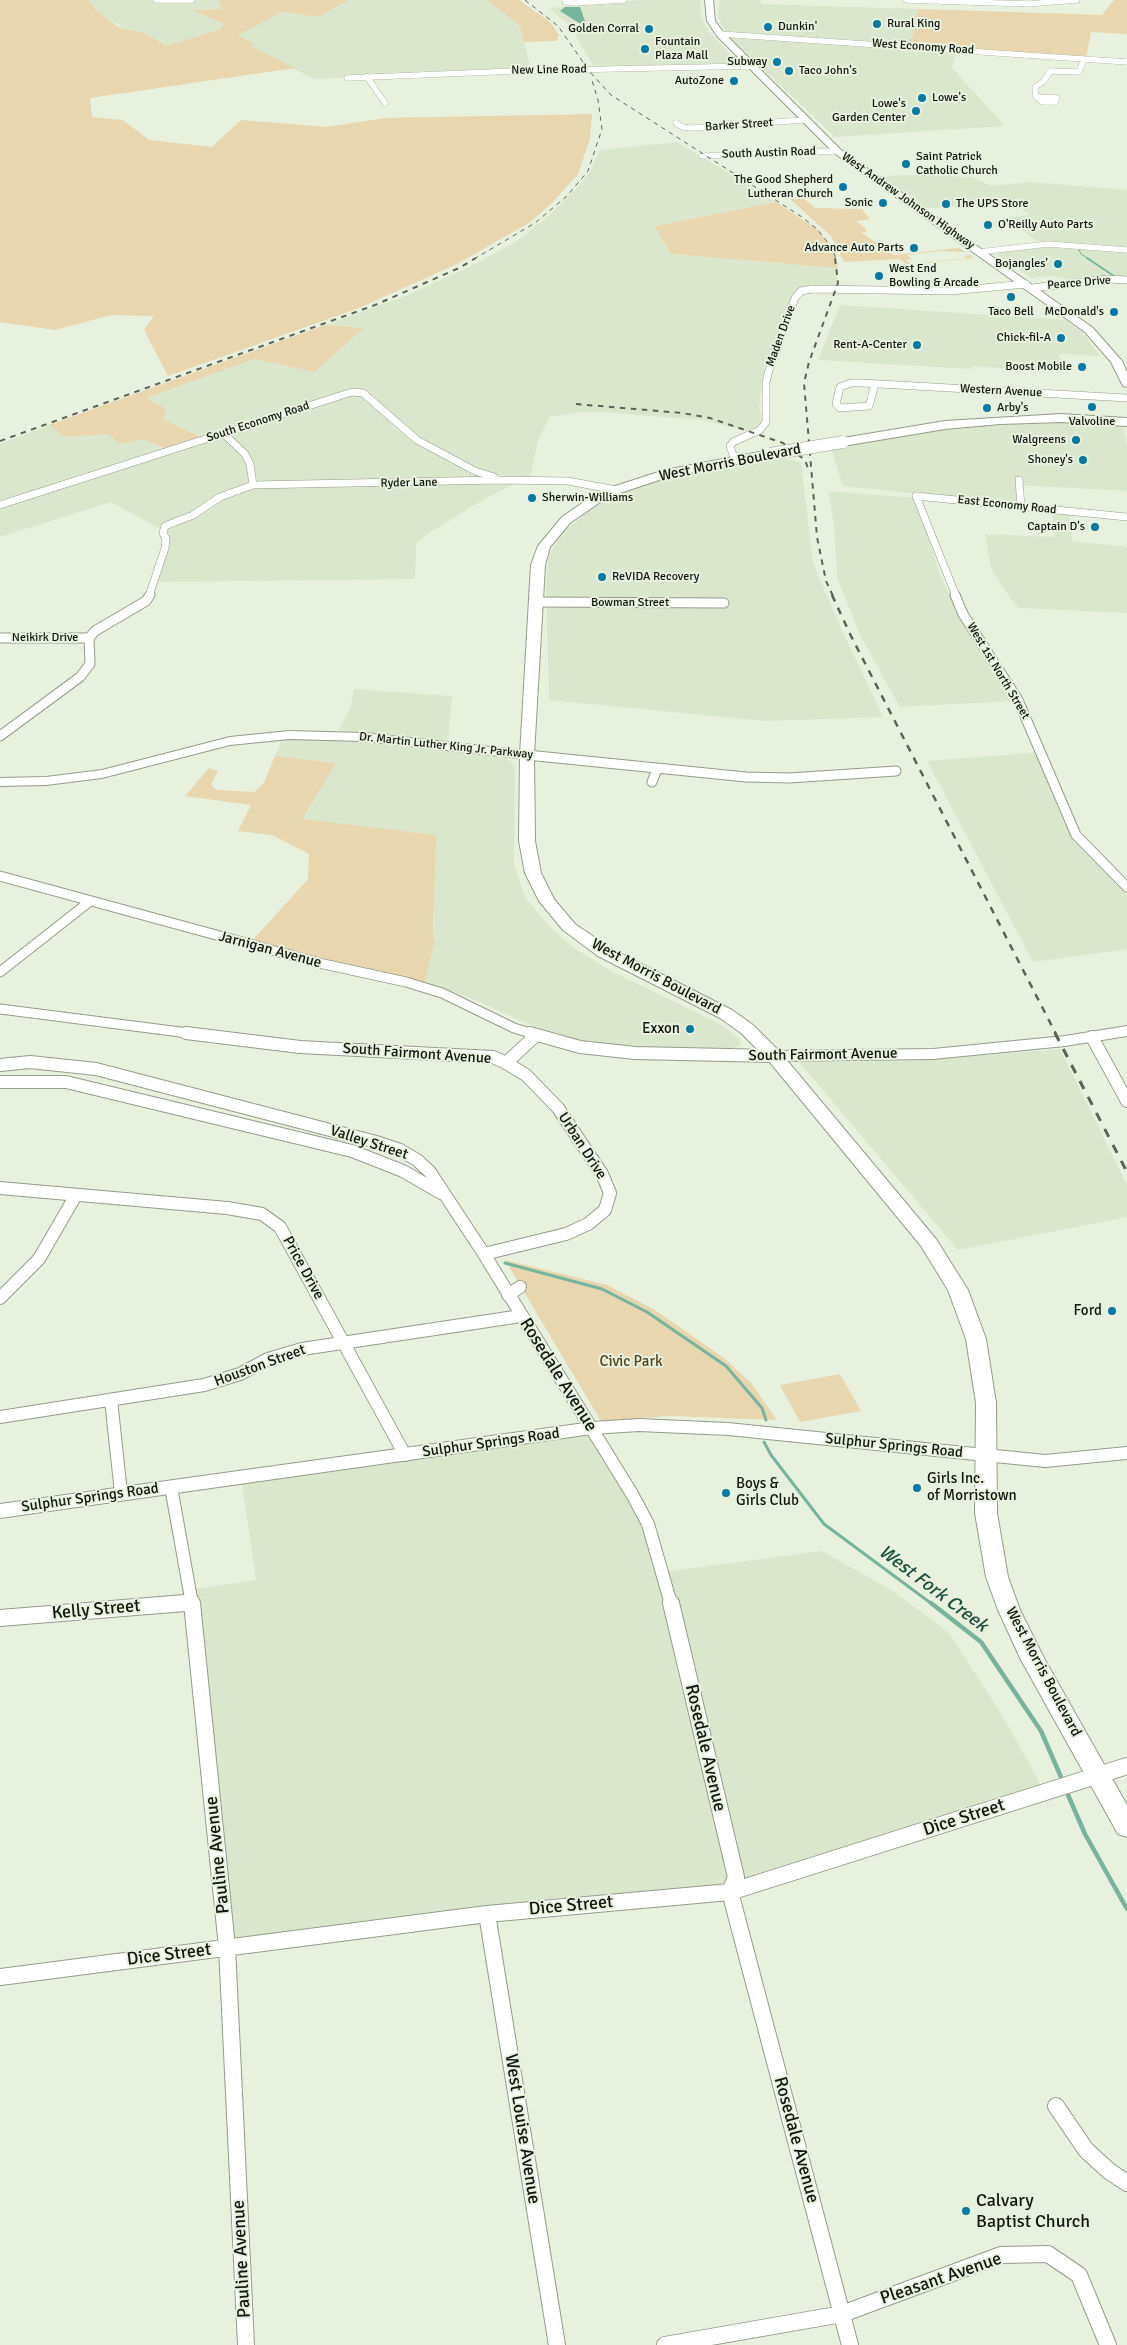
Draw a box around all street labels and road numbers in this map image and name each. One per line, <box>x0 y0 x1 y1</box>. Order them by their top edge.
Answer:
street label: West Economy Road <box>871 36 975 58</box>
street label: New Line Road <box>511 62 587 78</box>
street label: Barker Street <box>705 115 773 135</box>
street label: South Austin Road <box>722 144 816 162</box>
street label: West Andrew Johnson Highway <box>839 150 977 252</box>
street label: Pearce Drive <box>1047 273 1111 293</box>
street label: Maden Drive <box>763 303 799 369</box>
street label: Western Avenue <box>960 382 1042 400</box>
street label: South Economy Road <box>205 399 311 445</box>
street label: West Morris Boulevard <box>657 440 803 486</box>
street label: Ryder Lane <box>380 475 438 491</box>
street label: East Economy Road <box>957 493 1057 517</box>
street label: Bowman Street <box>591 596 669 610</box>
street label: West 1st North Street <box>963 620 1033 722</box>
street label: Neikirk Drive <box>12 631 78 645</box>
street label: Dr. Martin Luther King Jr. Parkway <box>358 730 534 762</box>
street label: Jarnigan Avenue <box>217 928 323 972</box>
street label: West Morris Boulevard <box>588 935 724 1019</box>
street label: South Fairmont Avenue <box>342 1040 492 1068</box>
street label: South Fairmont Avenue <box>748 1045 898 1065</box>
street label: Urban Drive <box>554 1109 610 1183</box>
street label: Valley Street <box>328 1122 410 1164</box>
street label: Price Drive <box>278 1233 328 1303</box>
street label: Rosedale Avenue <box>514 1314 602 1436</box>
street label: Houston Street <box>212 1341 308 1391</box>
street label: Sulphur Springs Road <box>421 1424 561 1462</box>
street label: Sulphur Springs Road <box>824 1430 964 1462</box>
street label: Sulphur Springs Road <box>20 1479 160 1517</box>
street label: Kelly Street <box>51 1595 141 1625</box>
street label: West Morris Boulevard <box>1001 1604 1085 1740</box>
street label: Rosedale Avenue <box>680 1682 730 1814</box>
street label: Pauline Avenue <box>201 1795 235 1915</box>
street label: Dice Street <box>920 1795 1008 1841</box>
street label: Dice Street <box>528 1892 614 1920</box>
street label: Dice Street <box>126 1939 212 1971</box>
street label: West Louise Avenue <box>499 2052 545 2206</box>
street label: Rosedale Avenue <box>769 2074 823 2206</box>
street label: Pauline Avenue <box>228 2200 256 2318</box>
street label: Pleasant Avenue <box>878 2248 1004 2310</box>

